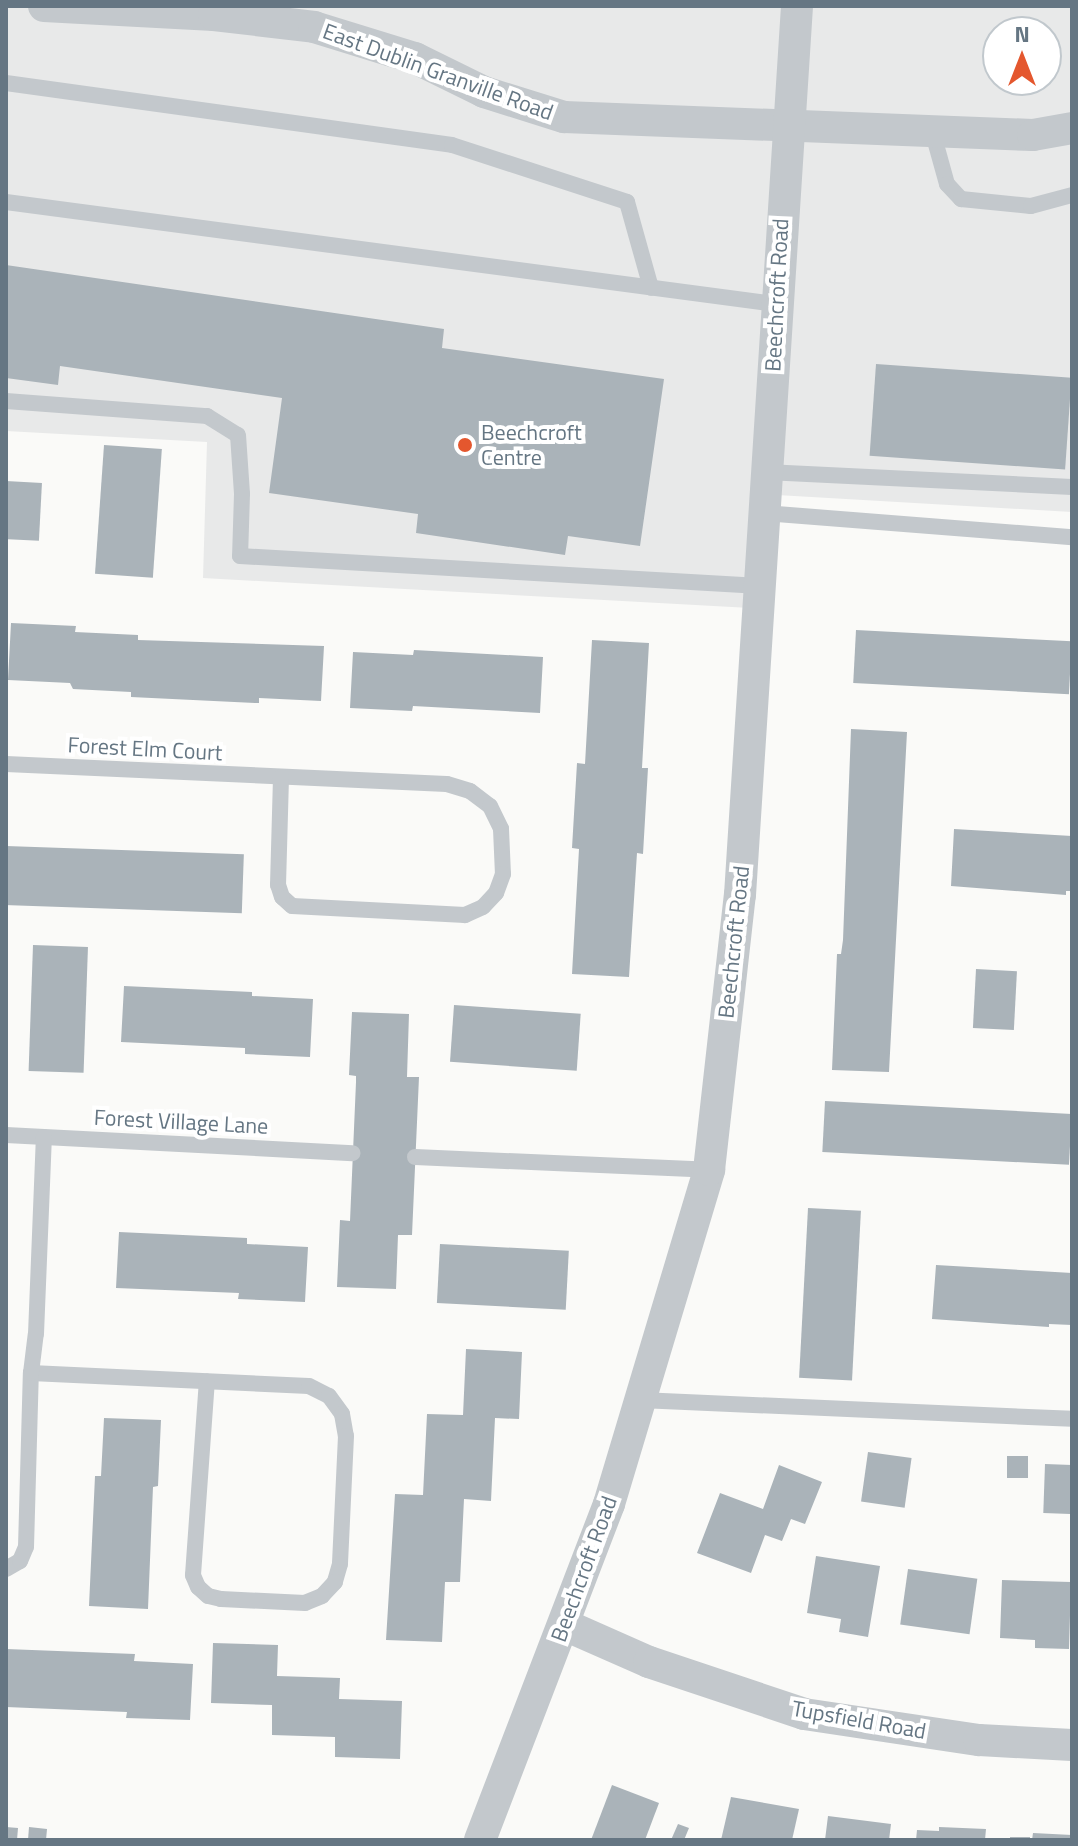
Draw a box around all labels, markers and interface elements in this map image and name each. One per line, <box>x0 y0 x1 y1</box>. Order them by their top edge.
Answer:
north arrow <box>982 16 1062 96</box>
text: N <box>1014 17 1030 51</box>
street label: East Dublin Granville Road <box>319 18 557 126</box>
street label: Beechcroft Road <box>760 218 794 372</box>
place label: Beechcroft Centre <box>481 419 582 470</box>
marker: Beechcroft Centre <box>456 436 474 454</box>
street label: Forest Elm Court <box>67 732 223 766</box>
street label: Beechcroft Road <box>713 864 755 1020</box>
street label: Forest Village Lane <box>93 1104 269 1140</box>
street label: Beechcroft Road <box>545 1492 623 1646</box>
street label: Tupsfield Road <box>790 1695 928 1745</box>

